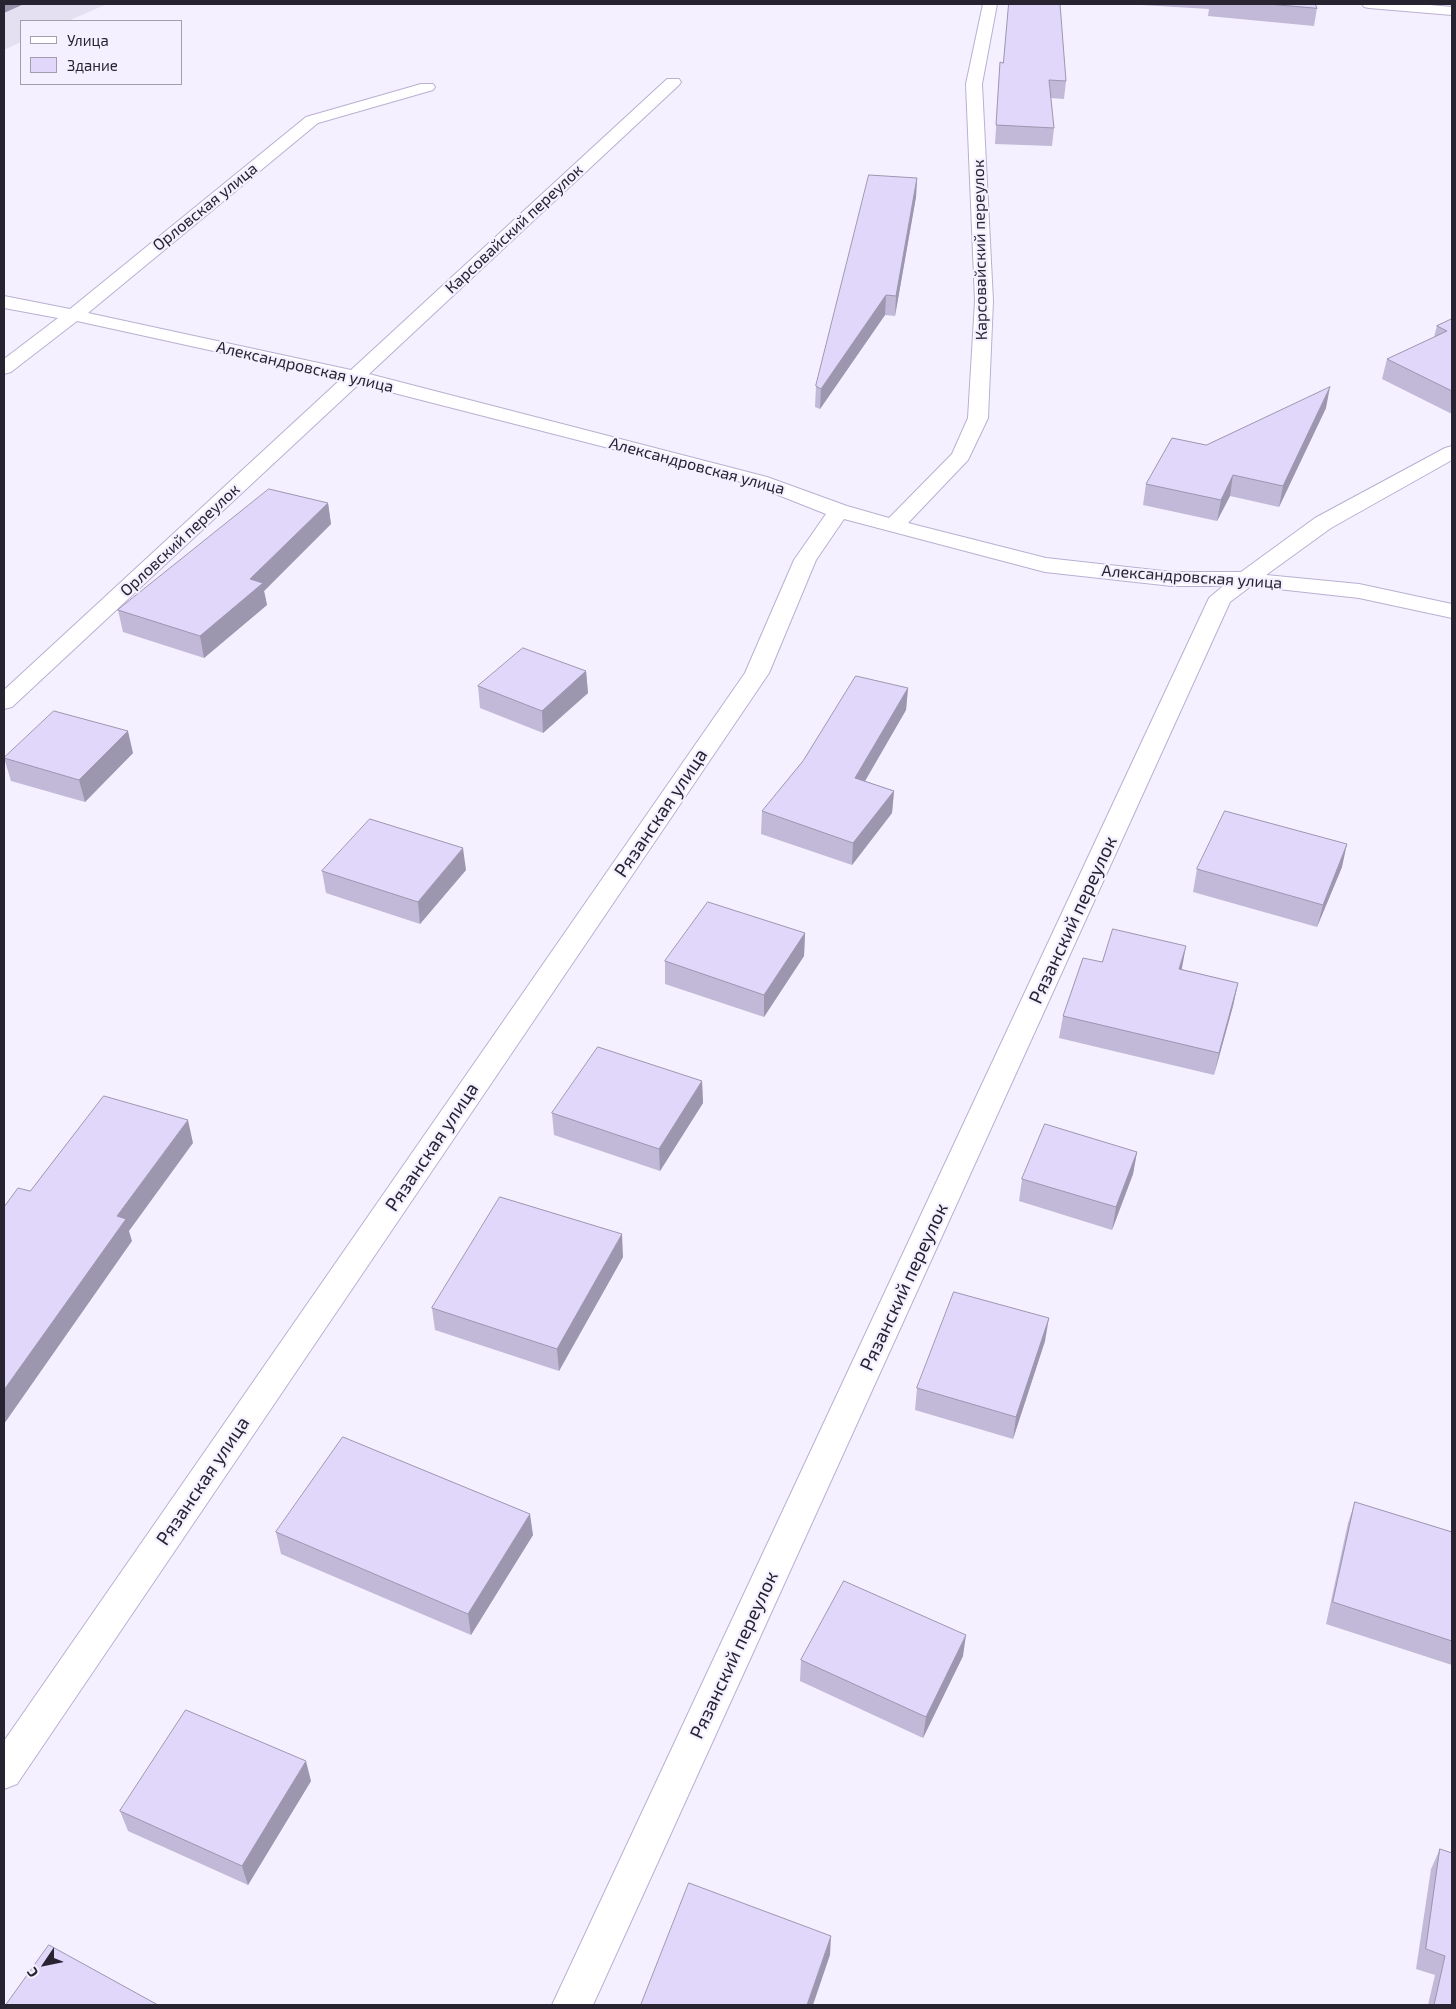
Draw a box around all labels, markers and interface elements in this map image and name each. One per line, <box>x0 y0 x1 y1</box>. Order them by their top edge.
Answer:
legend <box>20 20 182 85</box>
text: Улица <box>67 31 109 49</box>
text: Здание <box>67 56 118 74</box>
street label: Орловская улица <box>149 159 261 255</box>
street label: Карсовайский переулок <box>969 159 991 341</box>
street label: Карсовайский переулок <box>441 160 587 298</box>
street label: Александровская улица <box>215 337 395 397</box>
street label: Александровская улица <box>607 433 787 499</box>
street label: Орловский переулок <box>116 480 244 600</box>
street label: Александровская улица <box>1101 561 1283 593</box>
street label: Рязанская улица <box>610 744 712 882</box>
street label: Рязанский переулок <box>1024 833 1122 1007</box>
street label: Рязанская улица <box>381 1078 483 1216</box>
street label: Рязанский переулок <box>855 1200 953 1374</box>
street label: Рязанская улица <box>152 1412 254 1550</box>
street label: Рязанский переулок <box>685 1568 783 1742</box>
north arrow <box>20 1939 70 1989</box>
text: С <box>23 1965 42 1981</box>

